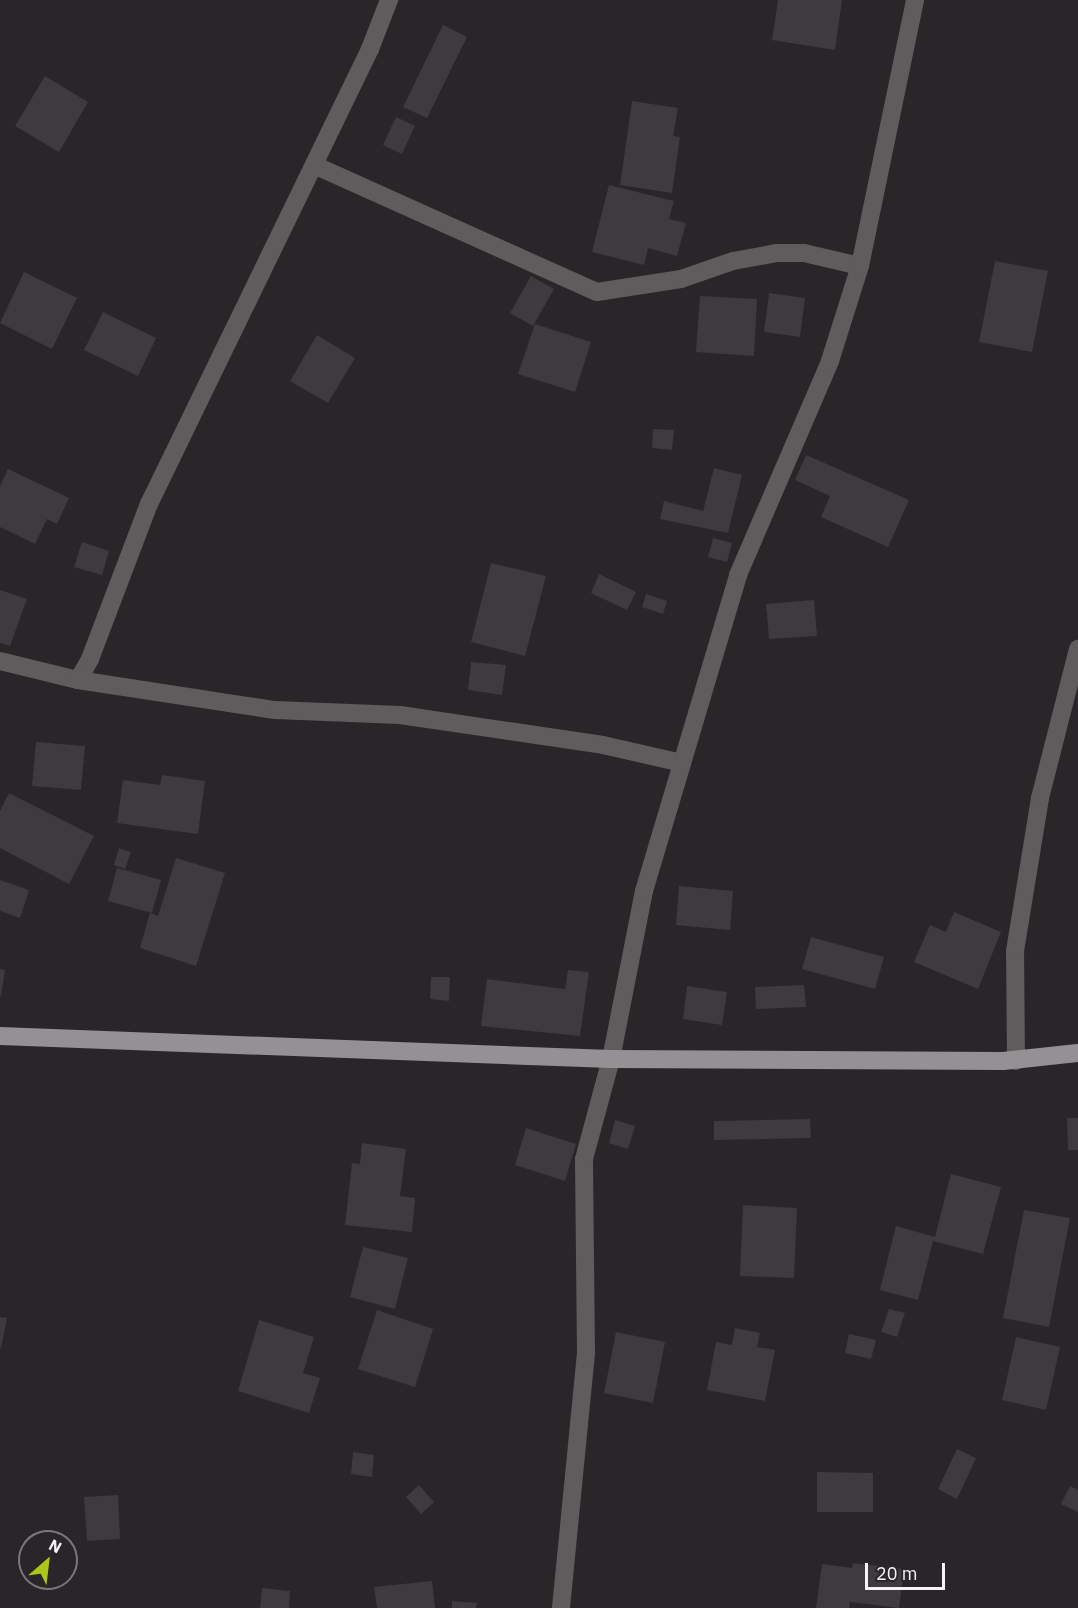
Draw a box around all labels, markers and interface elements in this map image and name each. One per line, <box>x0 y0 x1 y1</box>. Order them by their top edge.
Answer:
north arrow <box>18 1530 78 1590</box>
text: N <box>46 1534 65 1557</box>
scale bar <box>868 1551 948 1589</box>
text: 20 m <box>876 1562 918 1585</box>

